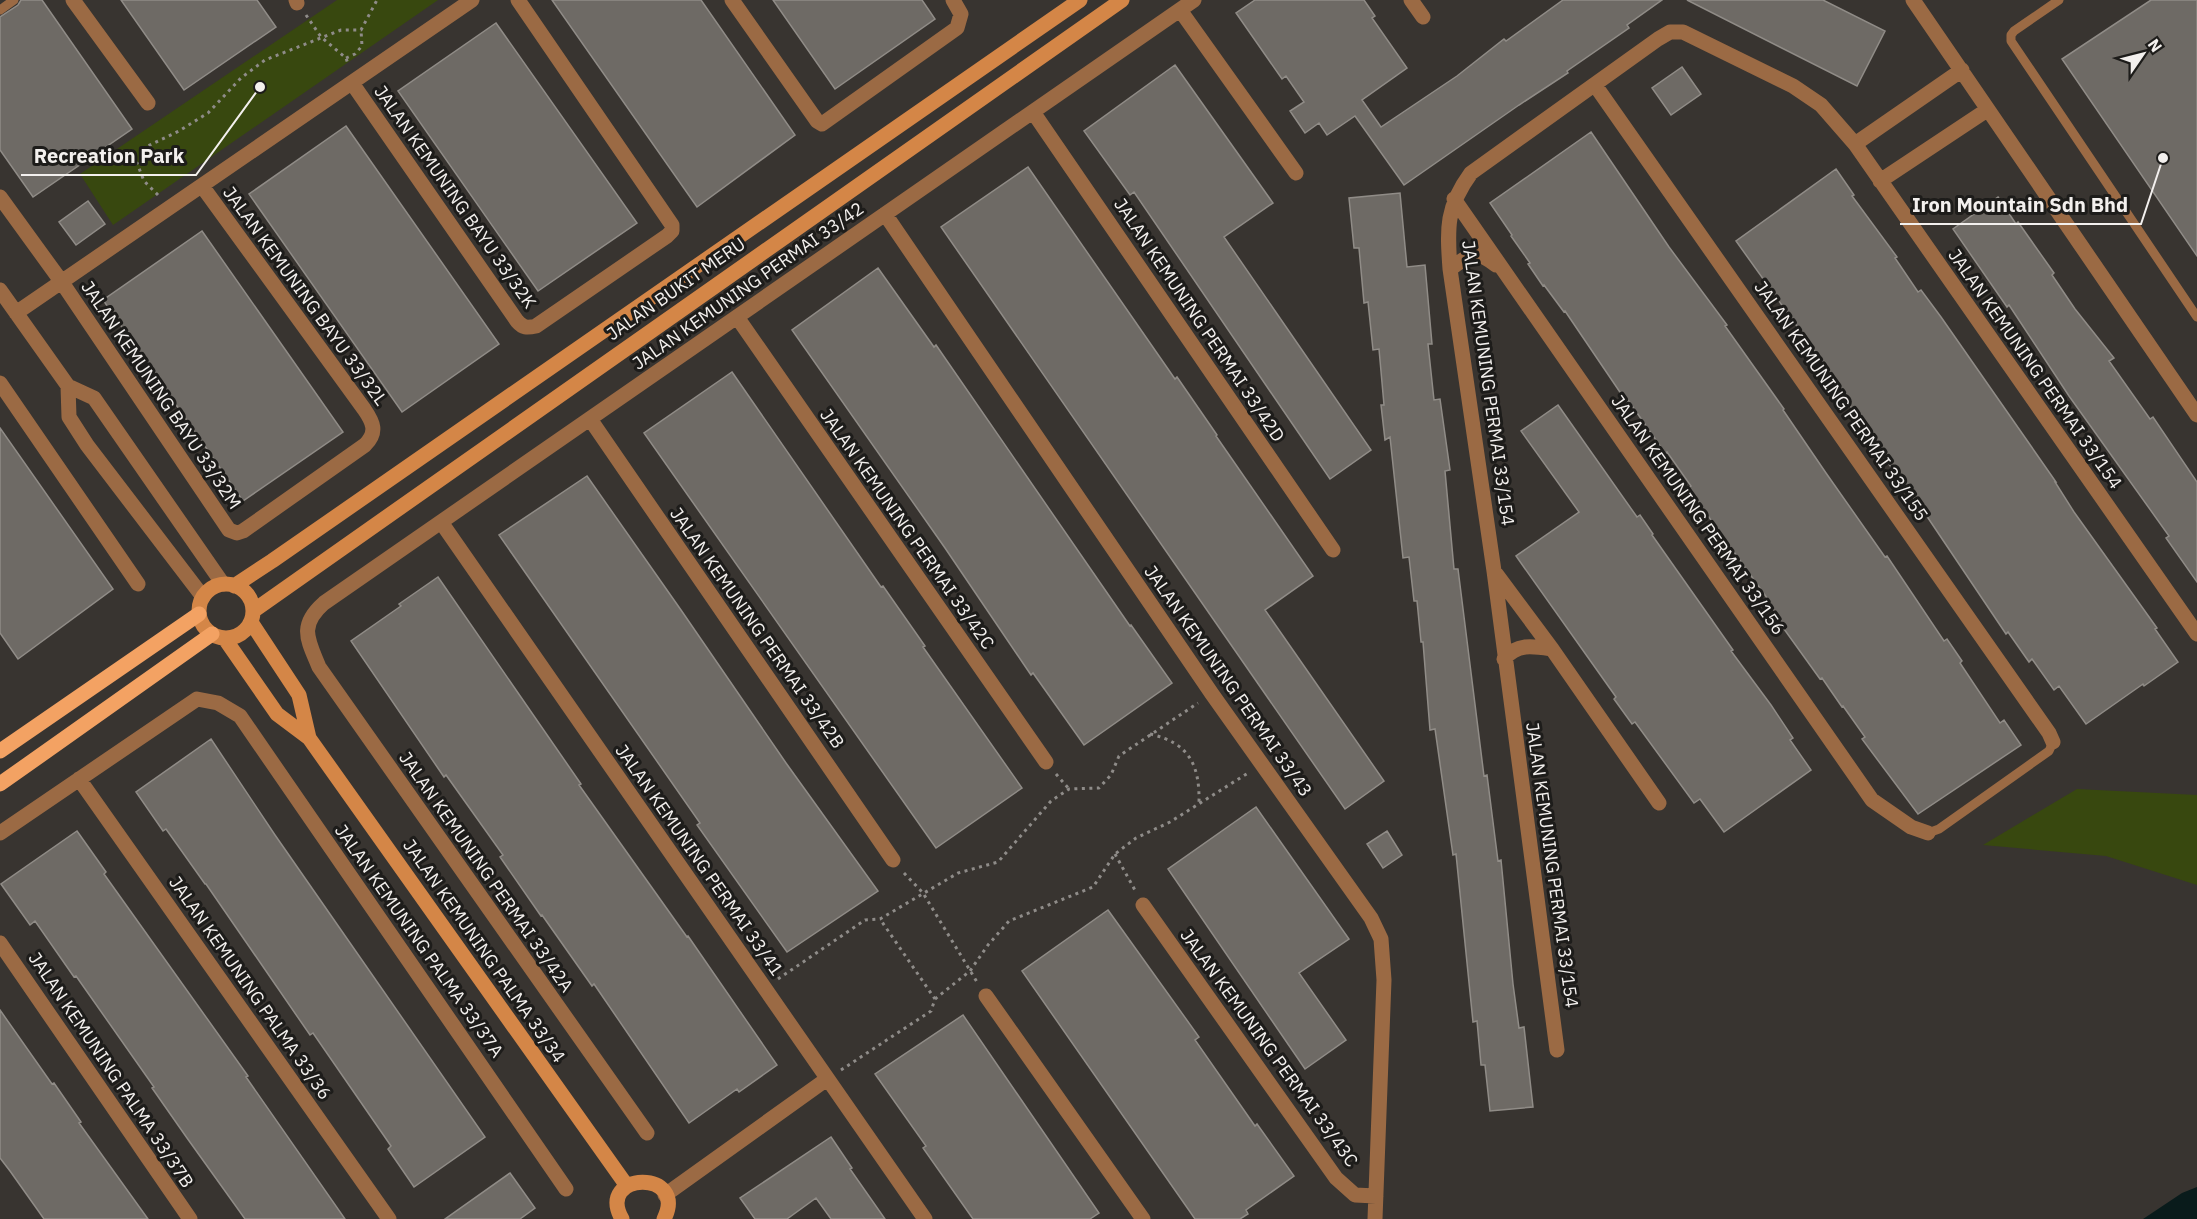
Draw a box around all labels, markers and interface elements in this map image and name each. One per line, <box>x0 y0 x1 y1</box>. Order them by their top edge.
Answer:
north arrow <box>2113 24 2173 84</box>
text: N <box>2144 35 2167 56</box>
street label: JALAN KEMUNING BAYU 33/32K <box>369 81 542 313</box>
callout: Recreation Park <box>21 137 196 175</box>
text: Recreation Park <box>34 142 185 169</box>
street label: JALAN KEMUNING BAYU 33/32L <box>218 182 393 410</box>
callout: Iron Mountain Sdn Bhd <box>1900 186 2141 224</box>
text: Iron Mountain Sdn Bhd <box>1912 191 2128 218</box>
street label: JALAN KEMUNING PERMAI 33/42D <box>1109 193 1290 446</box>
street label: JALAN KEMUNING PERMAI 33/42 <box>628 197 868 375</box>
street label: JALAN BUKIT MERU <box>602 232 750 345</box>
street label: JALAN KEMUNING PERMAI 33/154 <box>1457 239 1520 527</box>
street label: JALAN KEMUNING PERMAI 33/154 <box>1943 244 2128 493</box>
street label: JALAN KEMUNING BAYU 33/32M <box>76 276 247 513</box>
street label: JALAN KEMUNING PERMAI 33/155 <box>1749 276 1933 525</box>
street label: JALAN KEMUNING PERMAI 33/156 <box>1606 390 1790 639</box>
street label: JALAN KEMUNING PERMAI 33/42C <box>815 404 1000 653</box>
street label: JALAN KEMUNING PERMAI 33/42B <box>665 503 850 753</box>
street label: JALAN KEMUNING PERMAI 33/43 <box>1139 561 1317 801</box>
street label: JALAN KEMUNING PERMAI 33/154 <box>1521 721 1584 1009</box>
street label: JALAN KEMUNING PERMAI 33/41 <box>610 740 788 980</box>
street label: JALAN KEMUNING PERMAI 33/42A <box>394 747 579 997</box>
street label: JALAN KEMUNING PALMA 33/37A <box>330 820 509 1062</box>
street label: JALAN KEMUNING PALMA 33/34 <box>398 834 571 1067</box>
street label: JALAN KEMUNING PALMA 33/36 <box>164 871 337 1104</box>
street label: JALAN KEMUNING PERMAI 33/43C <box>1175 924 1363 1171</box>
street label: JALAN KEMUNING PALMA 33/37B <box>24 947 199 1192</box>

